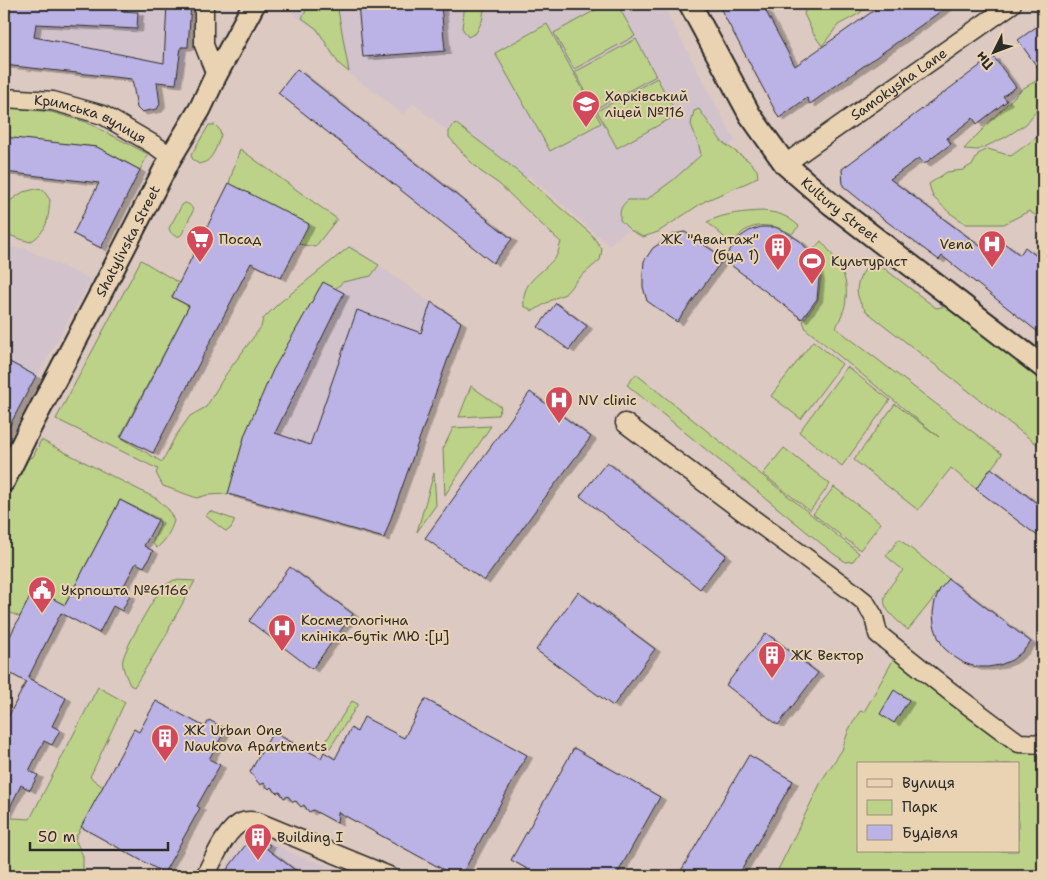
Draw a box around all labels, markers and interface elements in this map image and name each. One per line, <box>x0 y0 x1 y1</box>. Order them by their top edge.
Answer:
north arrow <box>970 28 1020 78</box>
street label: Samokysha Lane <box>847 44 950 124</box>
text: Пн <box>971 48 997 74</box>
place label: Харківський ліцей №116 <box>605 87 688 121</box>
school or university icon: Харківський ліцей №116 <box>571 89 601 128</box>
street label: Кримська вулиця <box>33 91 150 147</box>
street label: Kultury Street <box>797 173 882 246</box>
street label: Shatylivska Street <box>91 182 164 300</box>
supermarket icon: Посад <box>185 224 215 263</box>
hospital icon: Vena <box>977 229 1007 268</box>
place label: Посад <box>219 230 262 248</box>
place label: ЖК "Авантаж" (буд 1) <box>661 230 759 264</box>
building icon: ЖК "Авантаж" (буд 1) <box>763 232 793 271</box>
place label: Vena <box>940 235 973 253</box>
sports icon: Культурист <box>797 246 827 285</box>
place label: Культурист <box>831 252 908 270</box>
hospital icon: NV clinic <box>544 385 574 424</box>
place label: NV clinic <box>578 391 637 409</box>
public building icon: Укрпошта №61166 <box>27 575 57 614</box>
place label: Укрпошта №61166 <box>61 581 189 599</box>
place label: Косметологічна клініка-бутік МЮ :[μ] <box>301 611 449 645</box>
hospital icon: Косметологічна клініка-бутік МЮ :[μ] <box>267 613 297 652</box>
building icon: ЖК Вектор <box>757 640 787 679</box>
place label: ЖК Вектор <box>791 646 864 664</box>
place label: ЖК Urban One Naukova Apartments <box>184 721 327 755</box>
building icon: ЖК Urban One Naukova Apartments <box>150 723 180 762</box>
legend <box>857 762 1020 852</box>
text: Вулиця <box>902 773 955 793</box>
text: Парк <box>902 797 938 817</box>
scale bar <box>30 820 168 852</box>
building icon: Building І <box>243 822 273 861</box>
text: Будівля <box>902 823 958 843</box>
text: 50 m <box>38 827 76 847</box>
place label: Building І <box>277 828 343 846</box>

